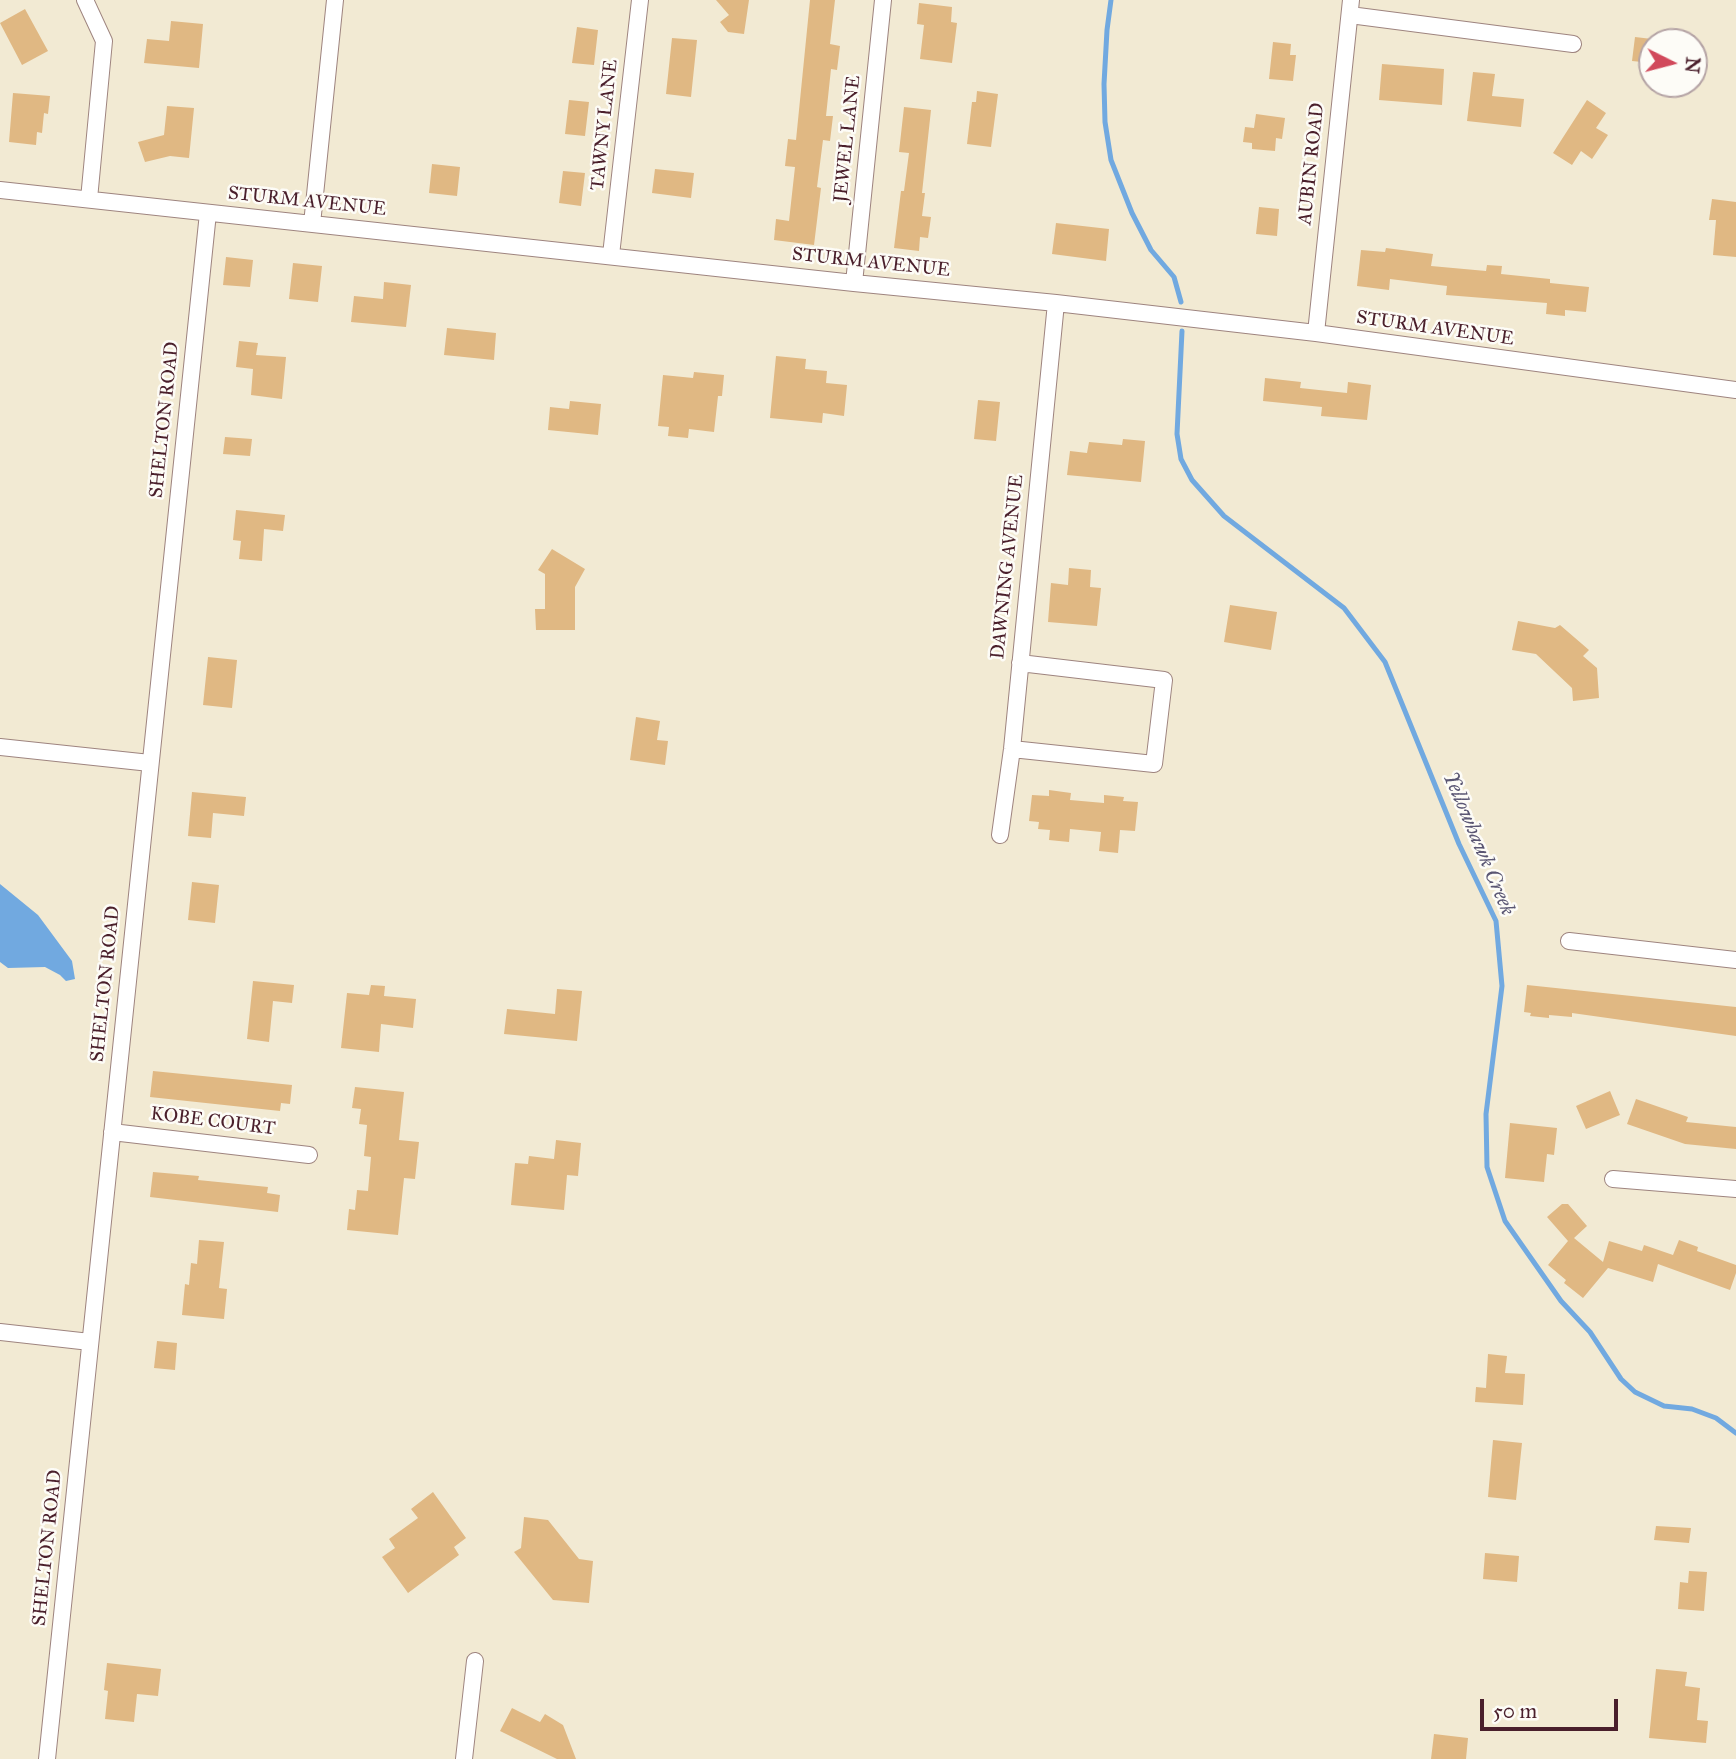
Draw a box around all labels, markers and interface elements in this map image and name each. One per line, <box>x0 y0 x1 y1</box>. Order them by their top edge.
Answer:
north arrow <box>1638 28 1708 98</box>
text: N <box>1680 56 1705 74</box>
street label: TAWNY LANE <box>587 58 623 192</box>
street label: JEWEL LANE <box>830 74 866 204</box>
street label: AUBIN ROAD <box>1294 102 1330 226</box>
street label: STURM AVENUE <box>227 182 387 222</box>
street label: STURM AVENUE <box>791 243 951 283</box>
street label: STURM AVENUE <box>1355 307 1515 351</box>
street label: SHELTON ROAD <box>145 341 185 499</box>
street label: DAWNING AVENUE <box>987 474 1029 660</box>
water label: Yellowhawk Creek <box>1436 769 1520 919</box>
street label: SHELTON ROAD <box>86 905 126 1063</box>
street label: KOBE COURT <box>149 1103 277 1141</box>
street label: SHELTON ROAD <box>28 1469 68 1627</box>
scale bar <box>1484 1686 1622 1730</box>
text: 50 m <box>1493 1698 1537 1724</box>

